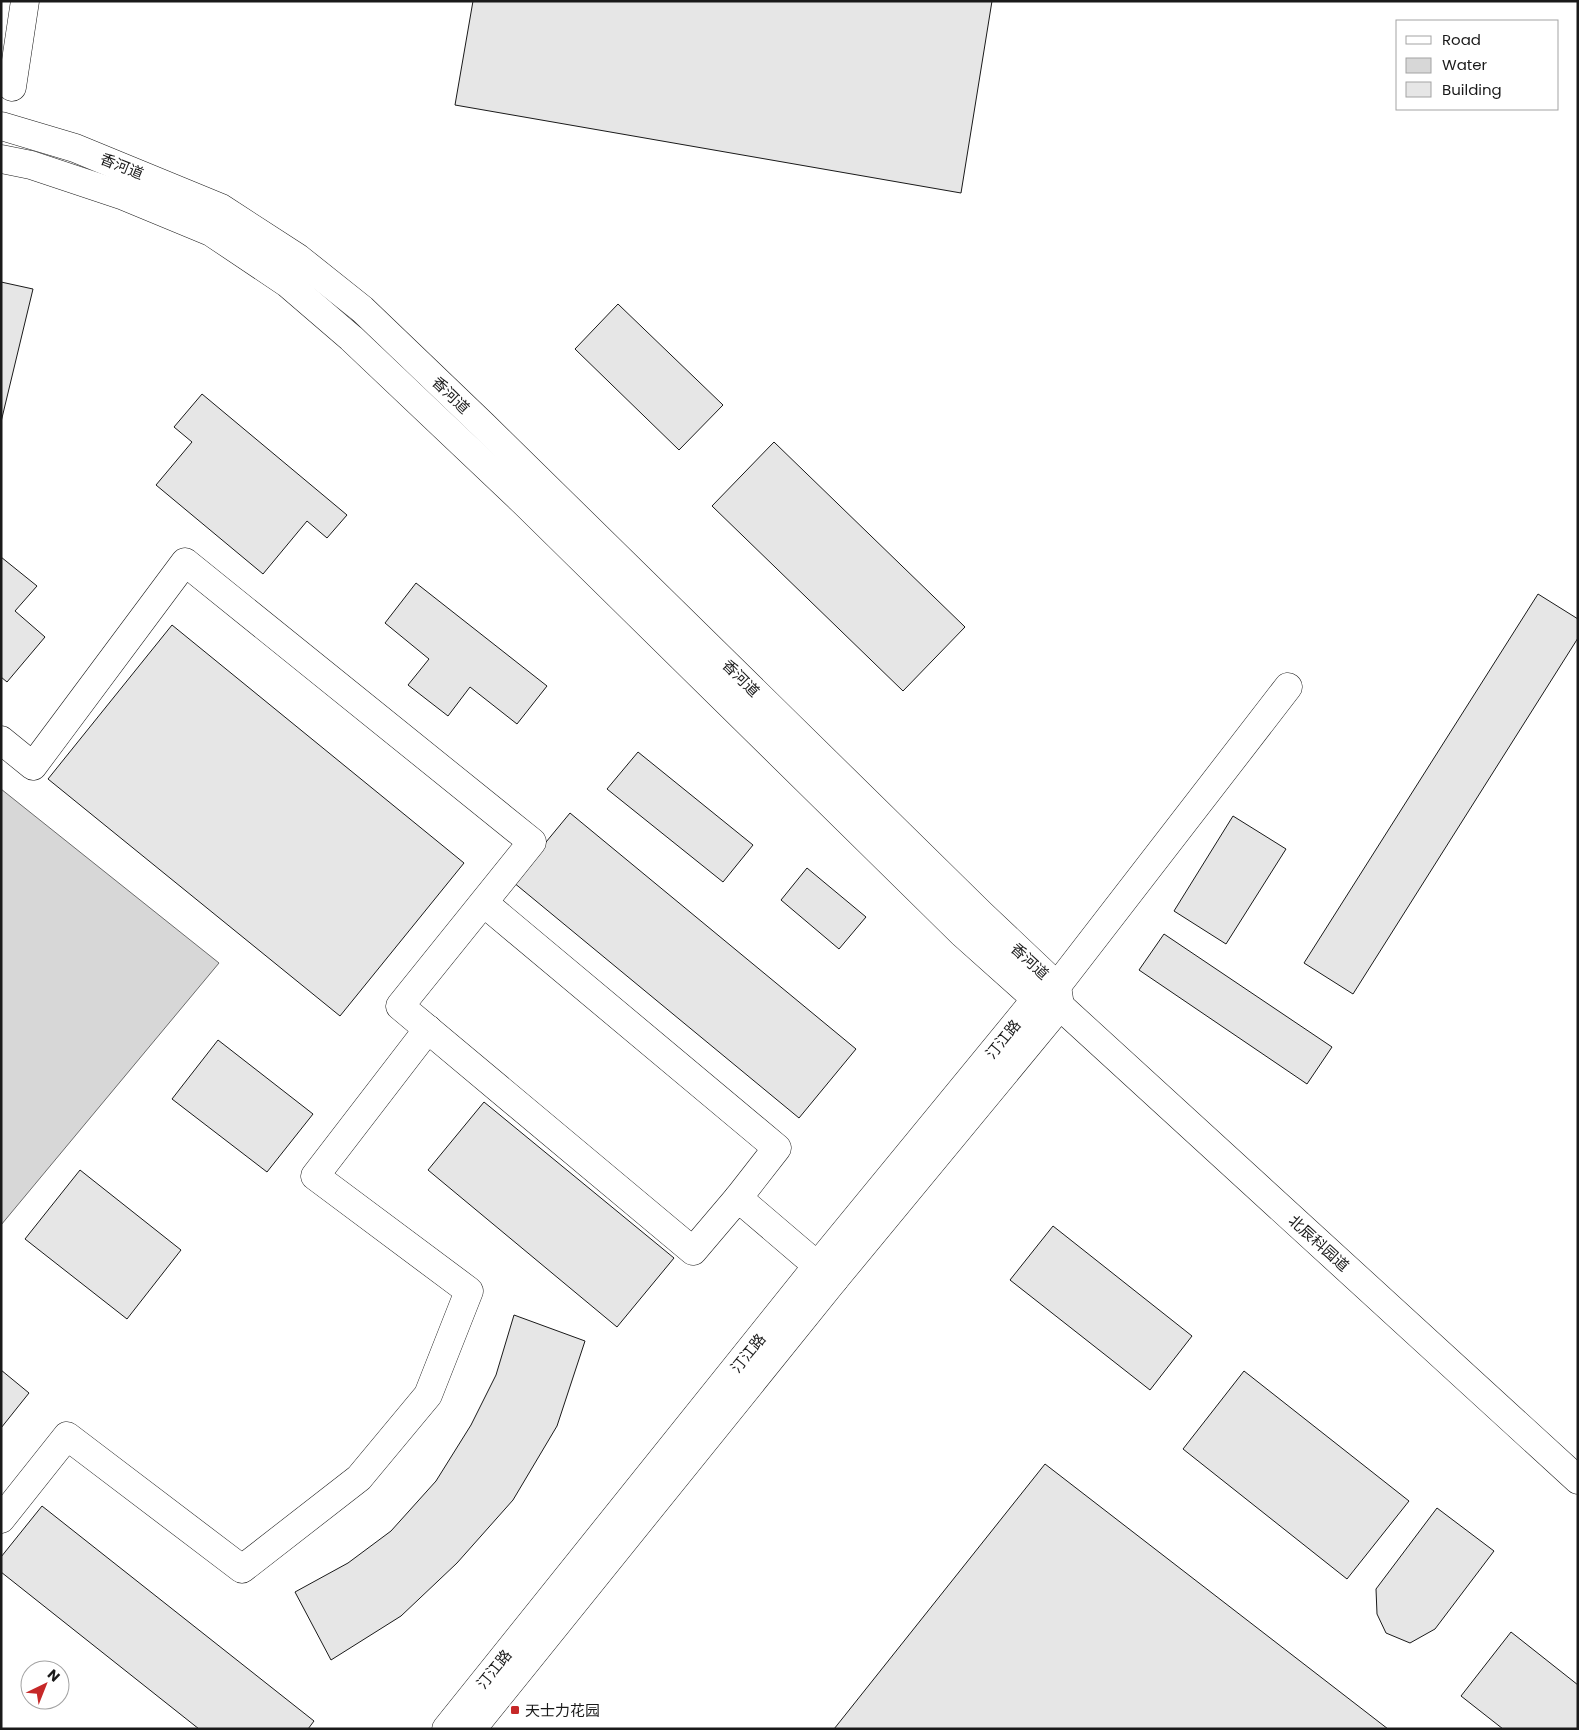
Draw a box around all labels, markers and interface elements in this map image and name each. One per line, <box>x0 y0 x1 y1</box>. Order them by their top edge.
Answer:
legend <box>1396 20 1559 110</box>
text: Road <box>1442 29 1481 50</box>
text: Water <box>1442 54 1488 75</box>
text: Building <box>1442 79 1502 100</box>
street label: 香河道 <box>97 148 147 184</box>
street label: 香河道 <box>428 372 474 418</box>
street label: 香河道 <box>718 655 764 701</box>
street label: 香河道 <box>1006 938 1054 984</box>
street label: 汀江路 <box>981 1015 1025 1063</box>
street label: 北辰科园道 <box>1284 1210 1354 1276</box>
street label: 汀江路 <box>726 1329 770 1377</box>
street label: 汀江路 <box>472 1645 516 1693</box>
north arrow <box>20 1660 70 1710</box>
text: N <box>43 1665 65 1686</box>
place label: 天士力花园 <box>525 1700 600 1721</box>
marker: 天士力花园 <box>509 1704 521 1716</box>

